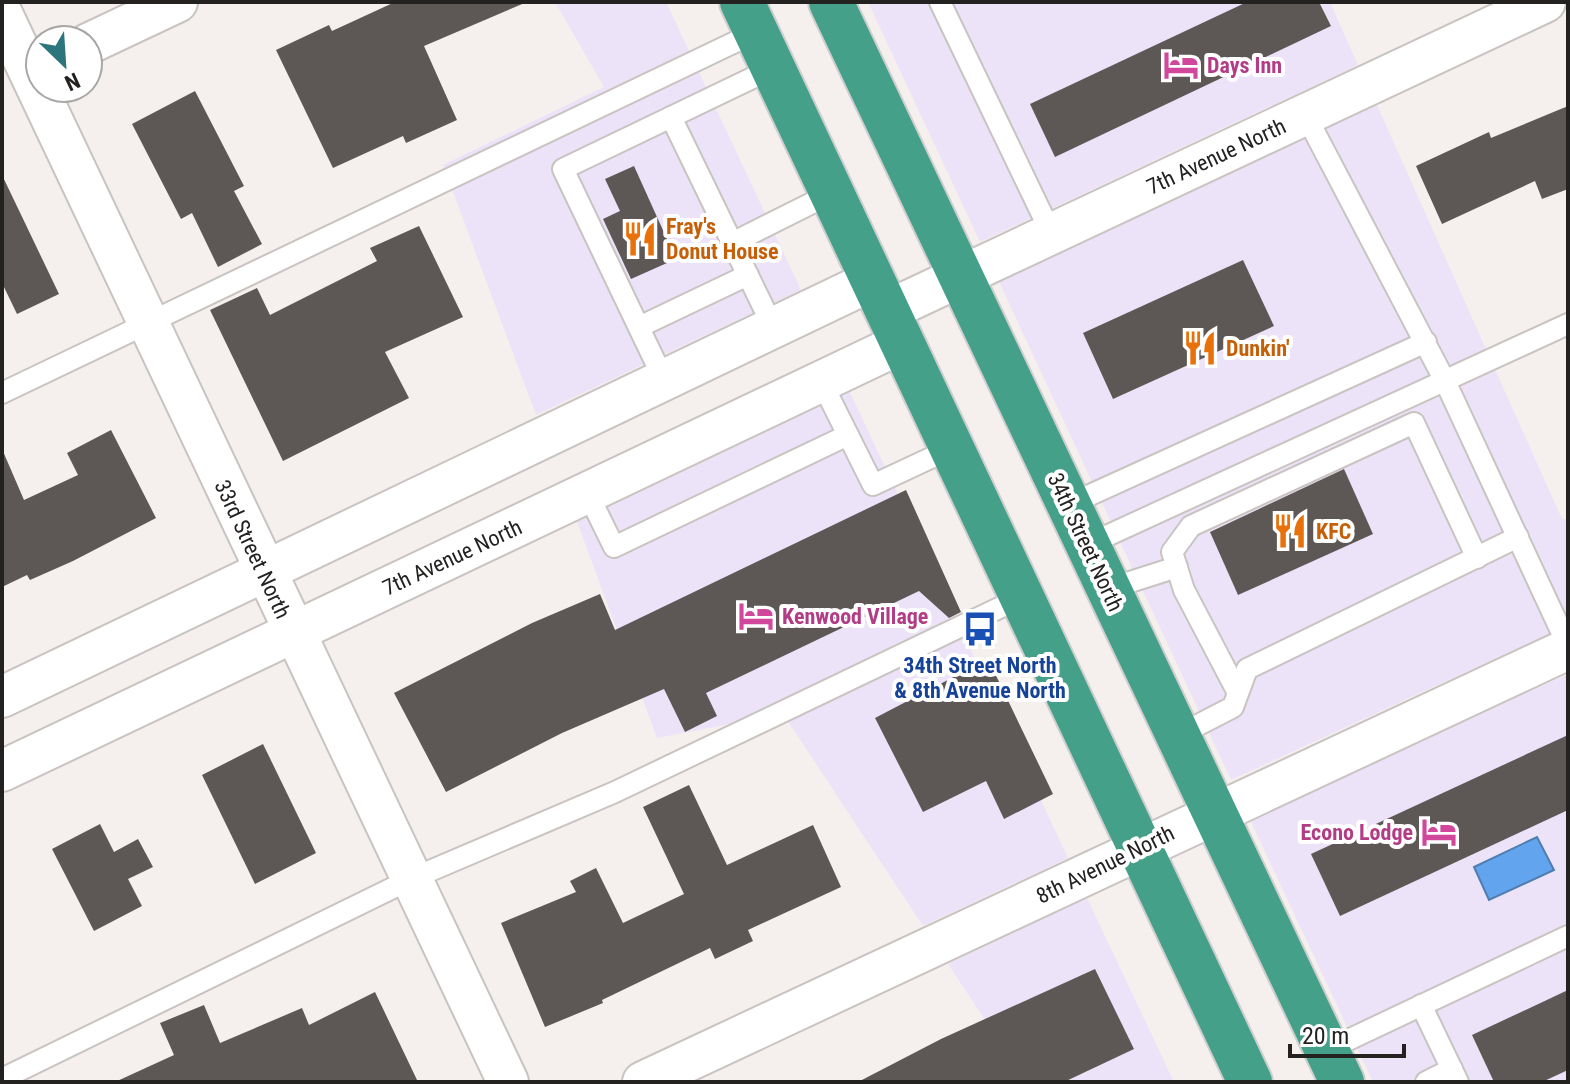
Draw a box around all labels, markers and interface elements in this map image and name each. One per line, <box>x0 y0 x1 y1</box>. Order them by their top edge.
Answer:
north arrow <box>24 24 104 104</box>
hotel icon: Days Inn <box>1162 46 1200 84</box>
place label: Days Inn <box>1207 53 1282 78</box>
text: N <box>61 67 84 96</box>
street label: 7th Avenue North <box>1143 113 1290 200</box>
place label: Fray's Donut House <box>666 214 779 264</box>
restaurant icon: Fray's Donut House <box>621 220 659 258</box>
restaurant icon: Dunkin' <box>1181 329 1219 367</box>
place label: Dunkin' <box>1226 336 1290 361</box>
street label: 34th Street North <box>1043 469 1128 615</box>
street label: 33rd Street North <box>210 476 296 622</box>
restaurant icon: KFC <box>1271 512 1309 550</box>
street label: 7th Avenue North <box>379 514 526 601</box>
place label: KFC <box>1316 519 1351 544</box>
hotel icon: Kenwood Village <box>737 597 775 635</box>
place label: Kenwood Village <box>782 604 928 629</box>
bus stop icon: 34th Street North & 8th Avenue North <box>961 610 999 648</box>
place label: 34th Street North & 8th Avenue North <box>894 653 1066 703</box>
hotel icon: Econo Lodge <box>1420 813 1458 851</box>
street label: 8th Avenue North <box>1032 820 1178 909</box>
place label: Econo Lodge <box>1301 820 1413 845</box>
scale bar <box>1290 1008 1404 1058</box>
text: 20 m <box>1302 1022 1349 1050</box>

